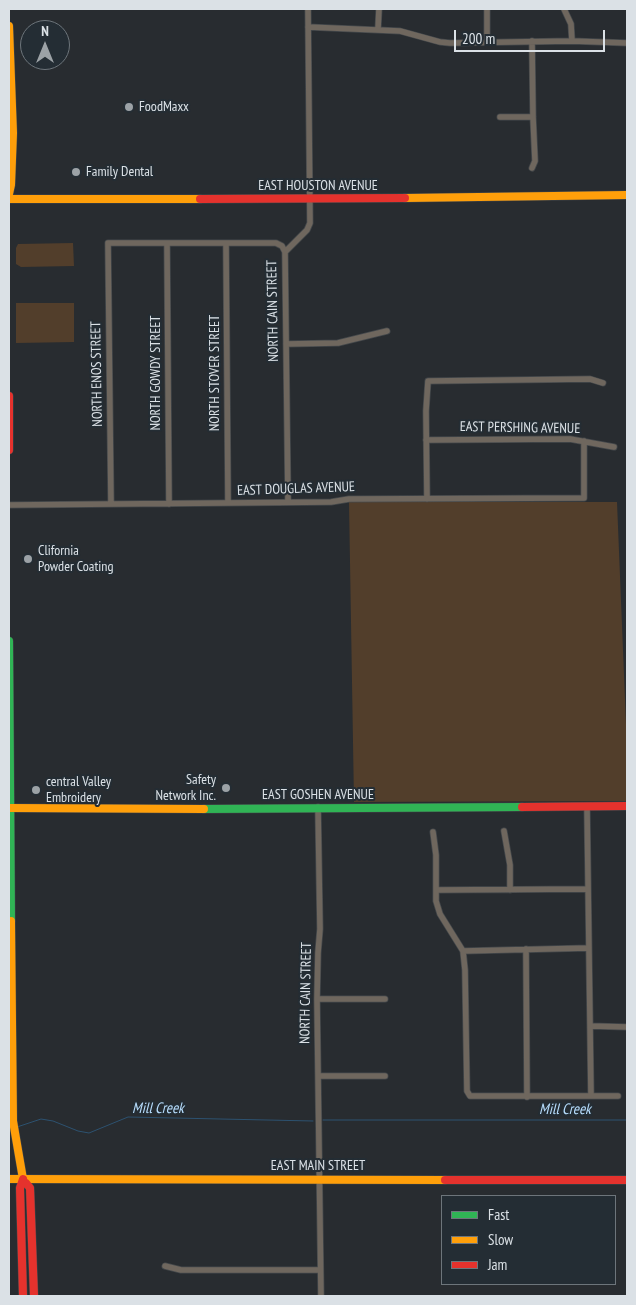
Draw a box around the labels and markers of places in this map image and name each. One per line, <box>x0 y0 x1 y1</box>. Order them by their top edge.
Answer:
place label: FoodMaxx <box>139 99 189 115</box>
marker: FoodMaxx <box>123 101 135 113</box>
place label: Family Dental <box>86 164 153 180</box>
marker: Family Dental <box>70 166 82 178</box>
place label: Clifornia Powder Coating <box>38 543 113 576</box>
marker: Clifornia Powder Coating <box>22 553 34 565</box>
place label: Safety Network Inc. <box>156 772 216 804</box>
place label: central Valley Embroidery <box>46 774 111 806</box>
marker: Safety Network Inc. <box>220 782 232 794</box>
marker: central Valley Embroidery <box>30 784 42 796</box>

